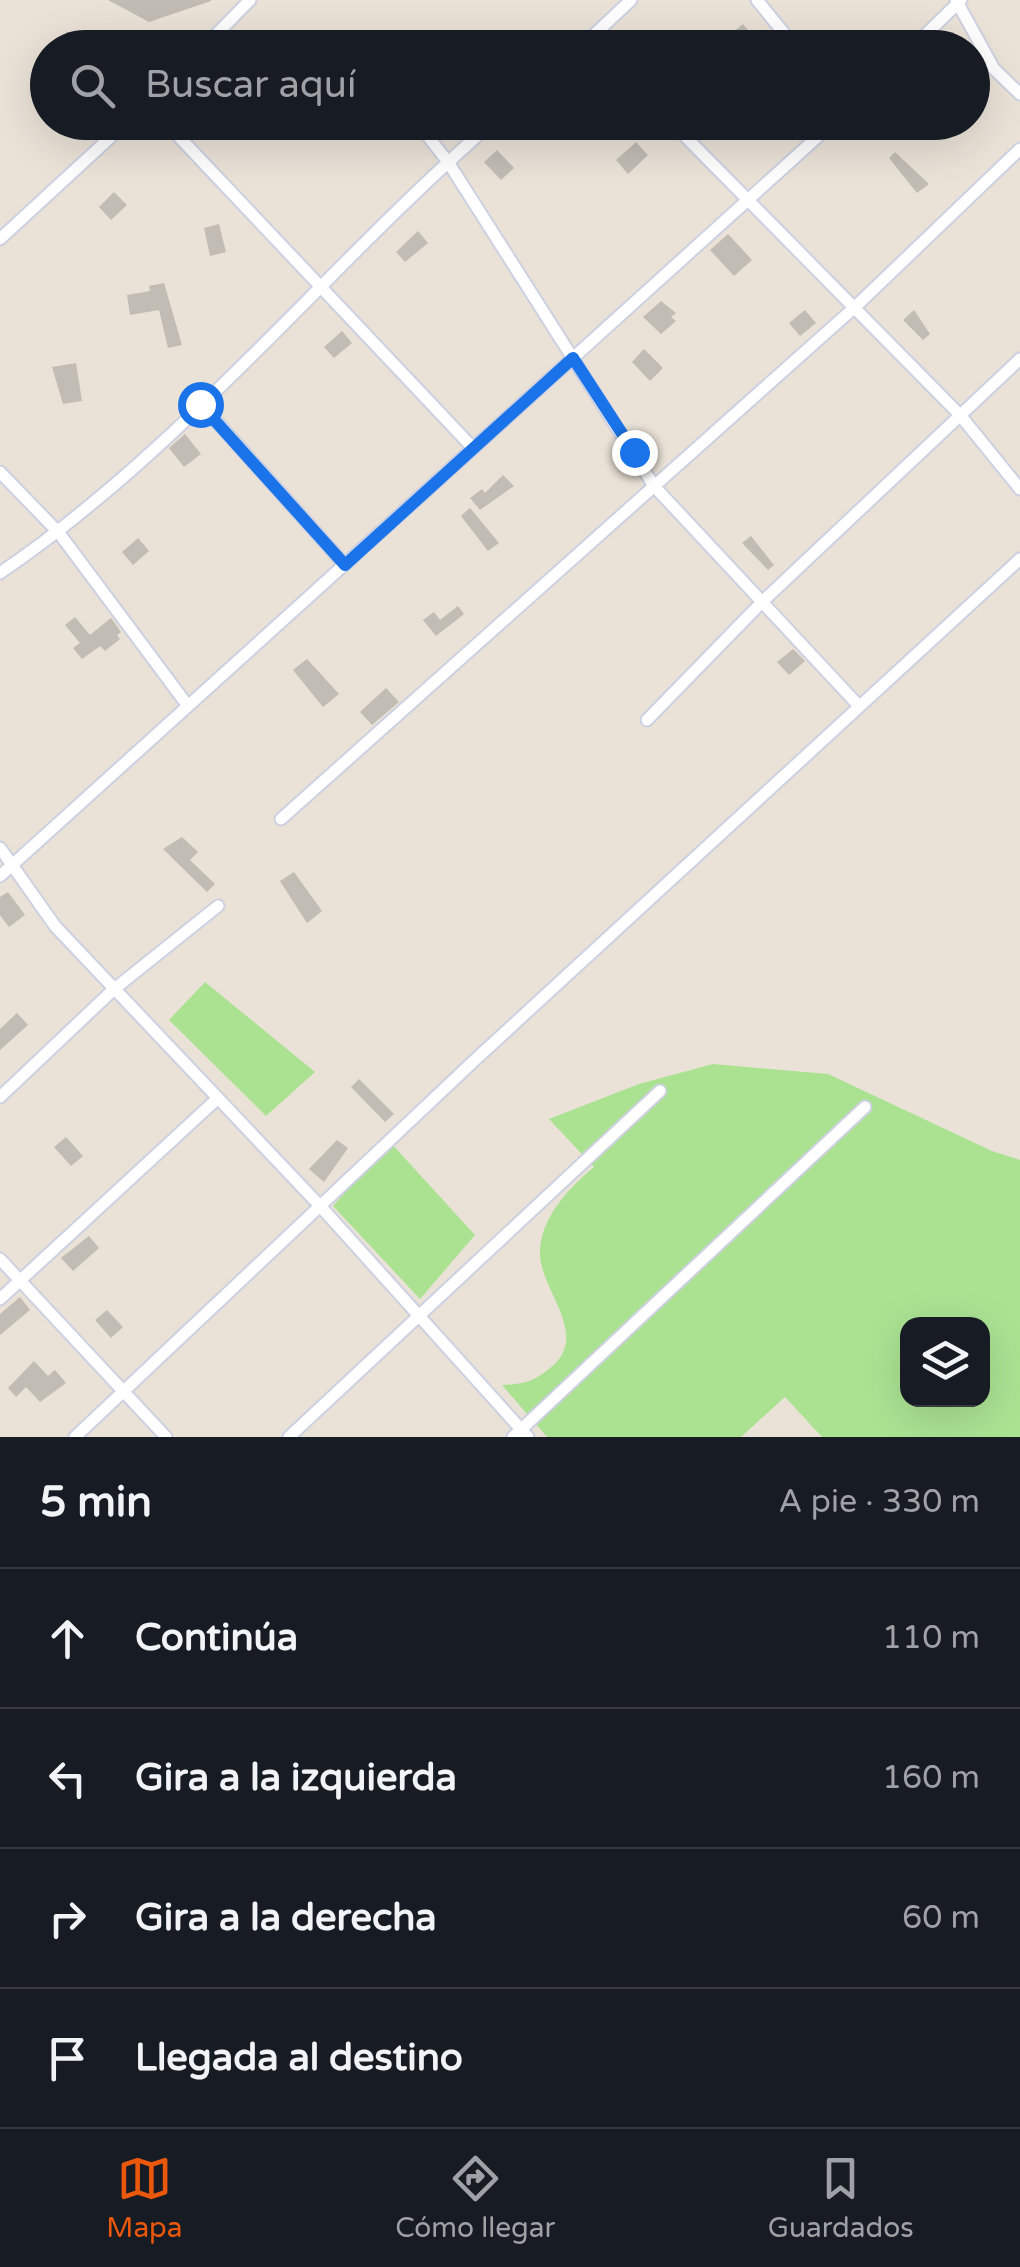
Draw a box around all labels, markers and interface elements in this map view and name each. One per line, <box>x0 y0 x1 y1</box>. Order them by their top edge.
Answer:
search box <box>30 30 990 140</box>
icon: search <box>65 58 120 113</box>
text: Buscar aquí <box>145 62 356 108</box>
route start <box>178 382 224 428</box>
route end <box>612 430 658 476</box>
map controls <box>900 1317 990 1407</box>
button: layers <box>900 1317 990 1407</box>
text: 5 min <box>40 1477 152 1528</box>
text: A pie · 330 m <box>779 1483 980 1521</box>
icon: ahead <box>40 1611 95 1666</box>
text: Continúa <box>135 1615 298 1661</box>
text: 110 m <box>882 1619 980 1657</box>
icon: left <box>40 1751 95 1806</box>
text: Gira a la izquierda <box>135 1755 457 1801</box>
text: 160 m <box>882 1759 980 1797</box>
icon: right <box>40 1891 95 1946</box>
text: Gira a la derecha <box>135 1895 437 1941</box>
text: 60 m <box>902 1899 980 1937</box>
icon: arrive <box>40 2031 95 2086</box>
text: Llegada al destino <box>135 2035 463 2081</box>
tab: Mapa <box>106 2151 183 2245</box>
tab: Cómo llegar <box>395 2151 555 2245</box>
tab: Guardados <box>768 2151 914 2245</box>

